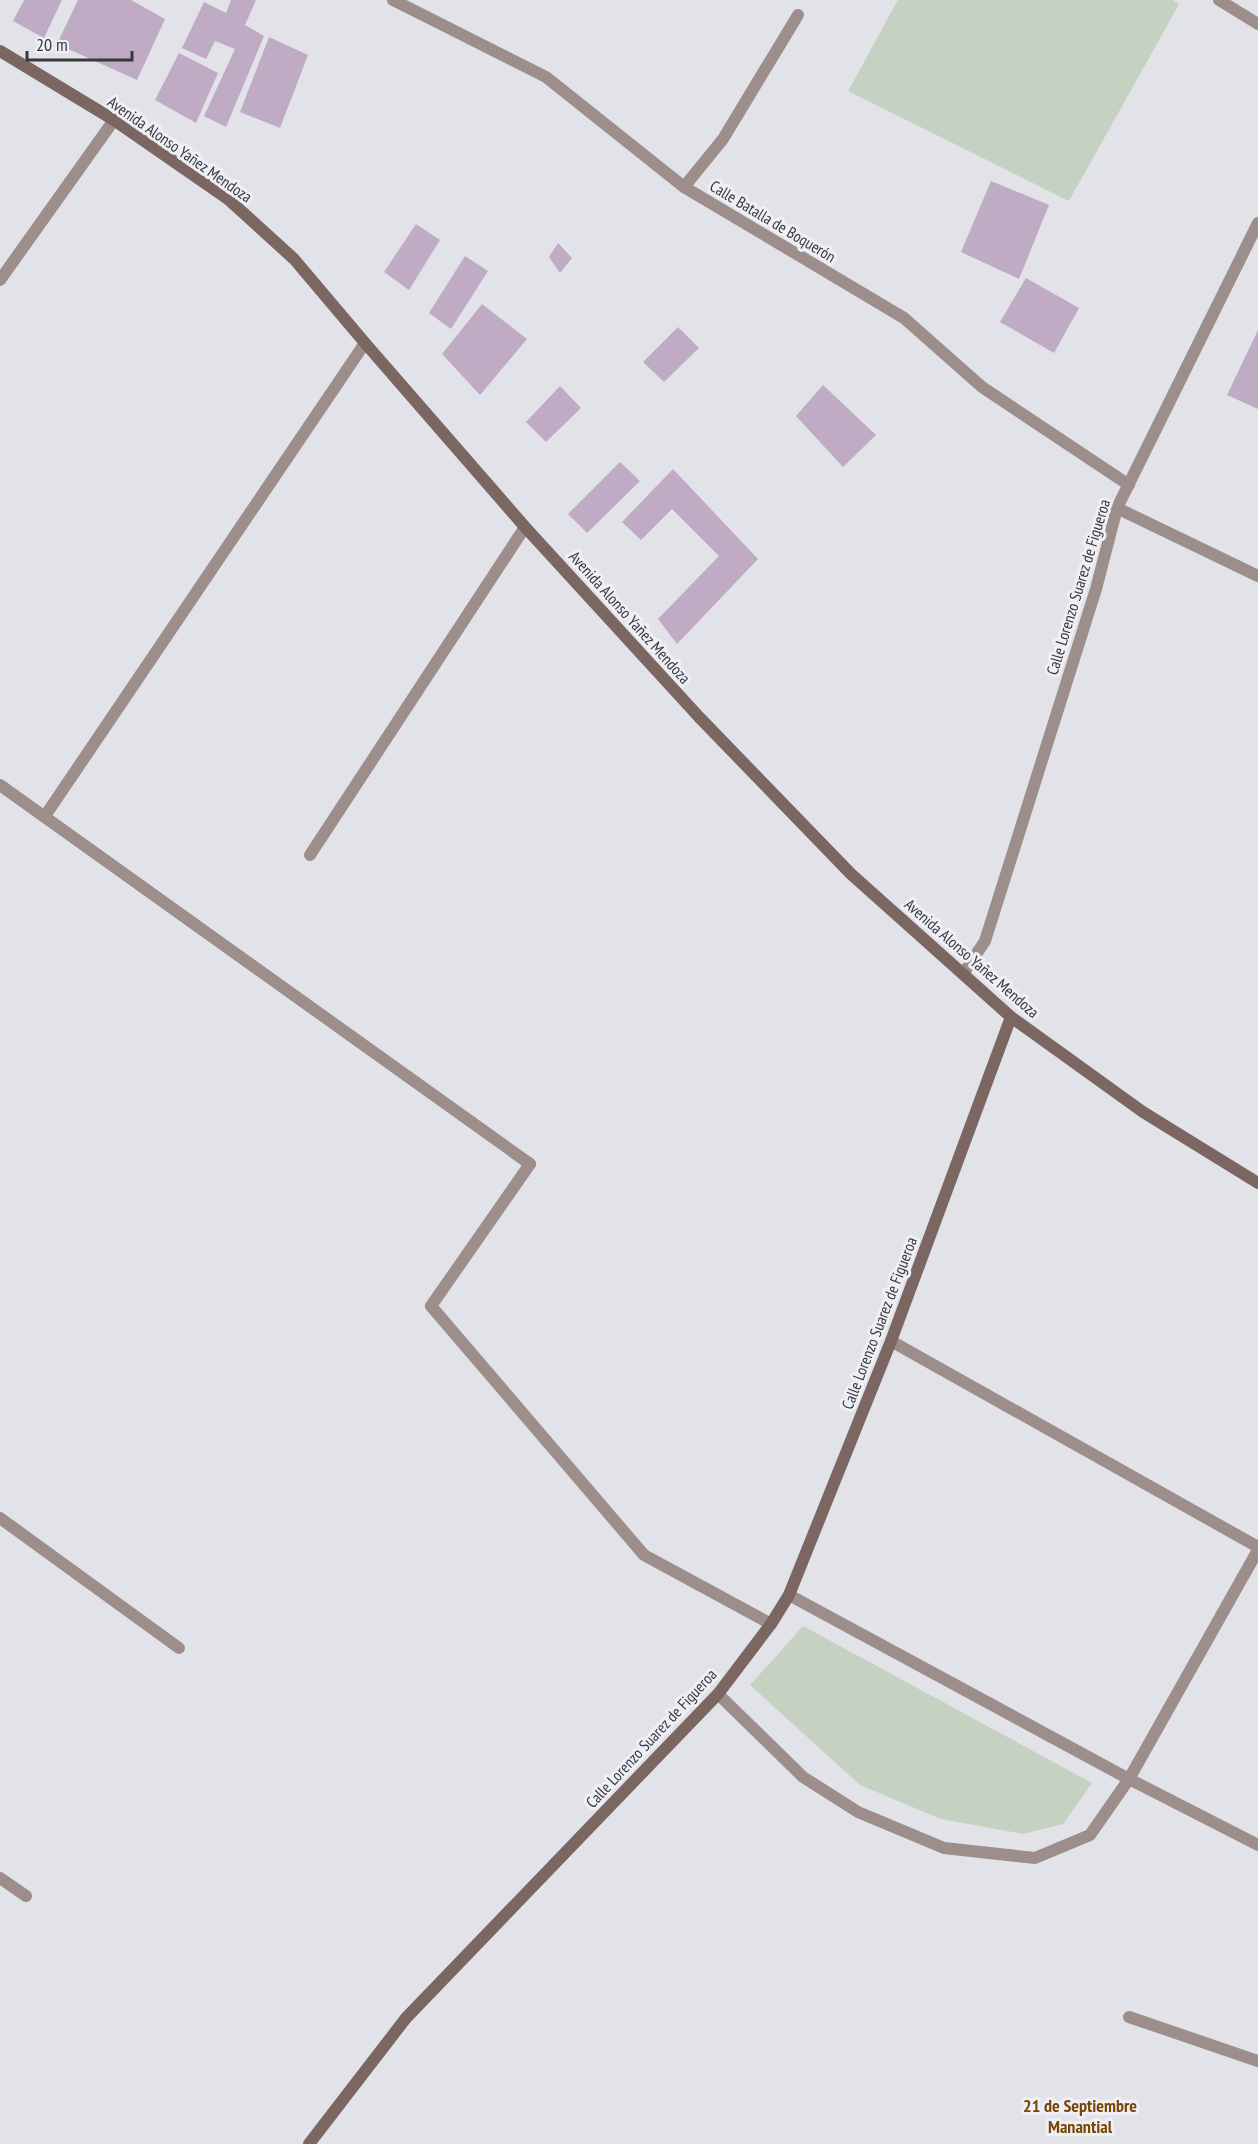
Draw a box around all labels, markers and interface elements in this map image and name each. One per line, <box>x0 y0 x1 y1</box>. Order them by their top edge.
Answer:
scale bar <box>27 24 132 62</box>
text: 20 m <box>36 33 68 56</box>
street label: Avenida Alonso Yañez Mendoza <box>104 92 256 206</box>
street label: Calle Batalla de Boquerón <box>707 176 839 266</box>
street label: Calle Lorenzo Suarez de Figueroa <box>1042 497 1114 677</box>
street label: Avenida Alonso Yañez Mendoza <box>565 546 695 688</box>
street label: Avenida Alonso Yañez Mendoza <box>901 894 1043 1022</box>
street label: Calle Lorenzo Suarez de Figueroa <box>837 1234 921 1412</box>
street label: Calle Lorenzo Suarez de Figueroa <box>581 1664 721 1812</box>
district label: 21 de Septiembre Manantial <box>1023 2094 1137 2138</box>

